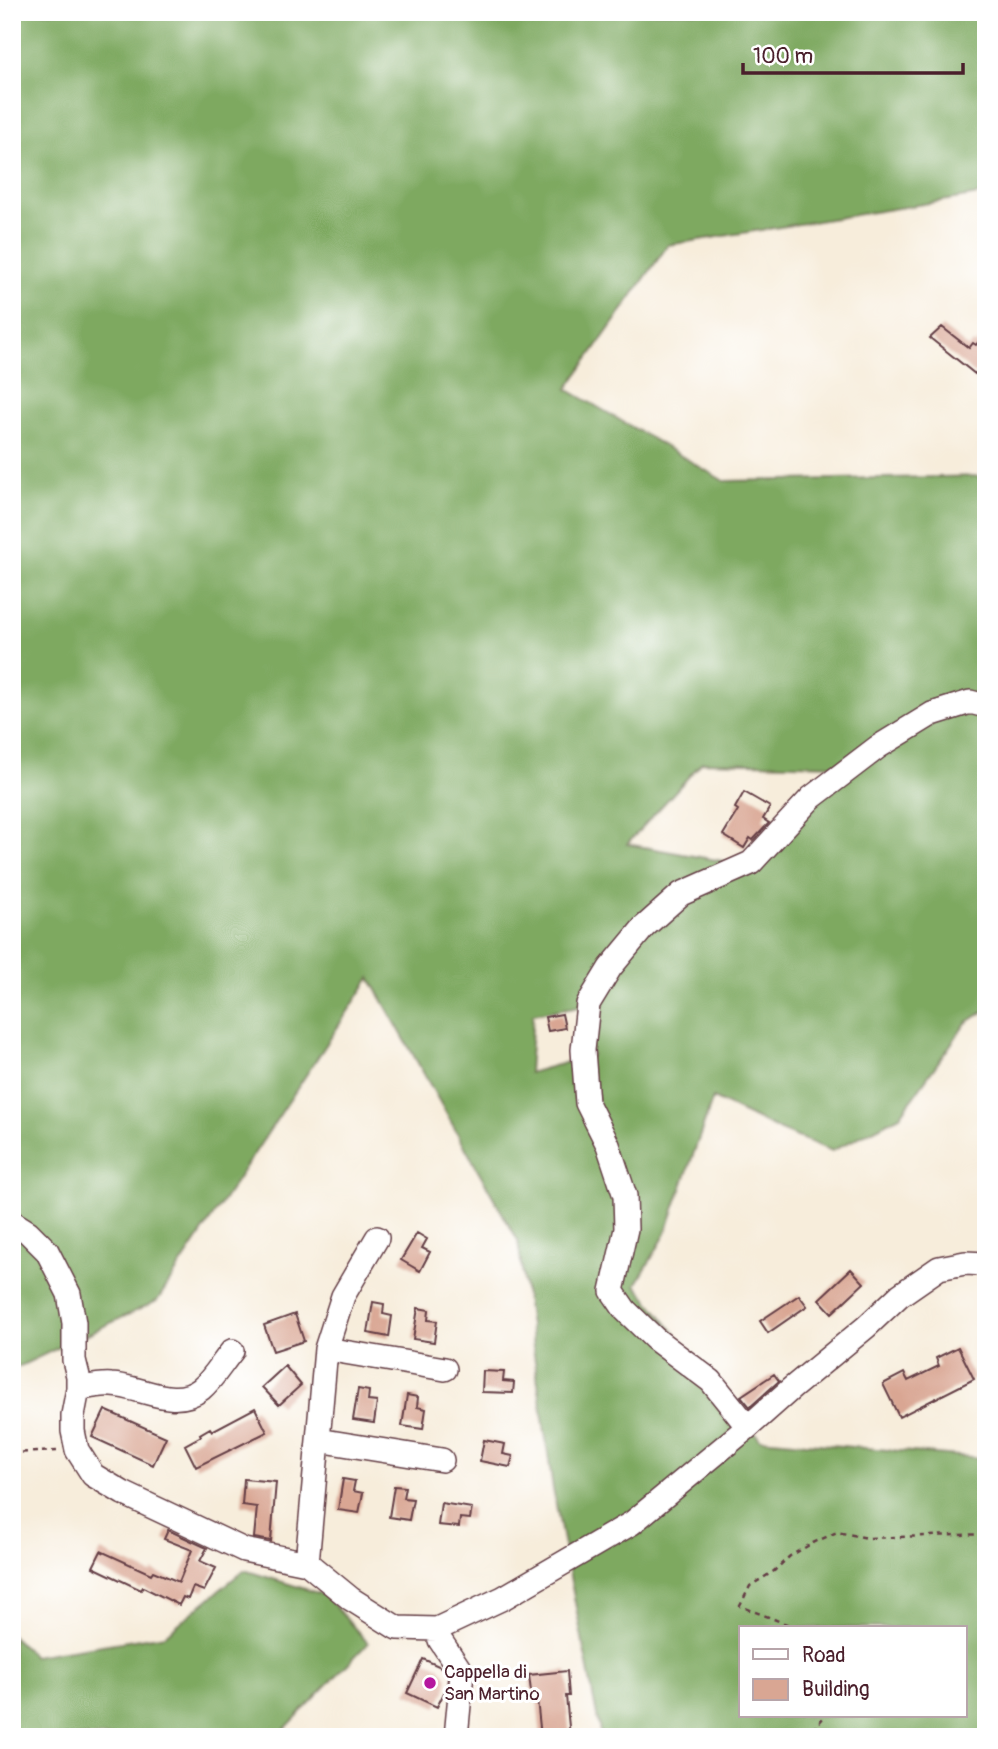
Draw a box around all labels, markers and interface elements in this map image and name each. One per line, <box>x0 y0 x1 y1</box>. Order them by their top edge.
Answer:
scale bar <box>743 32 963 76</box>
text: 100 m <box>753 43 813 70</box>
legend <box>739 1626 967 1718</box>
text: Road <box>802 1642 846 1669</box>
place label: Cappella di San Martino <box>444 1660 540 1706</box>
marker: Cappella di San Martino <box>422 1675 438 1691</box>
text: Building <box>802 1676 869 1703</box>

